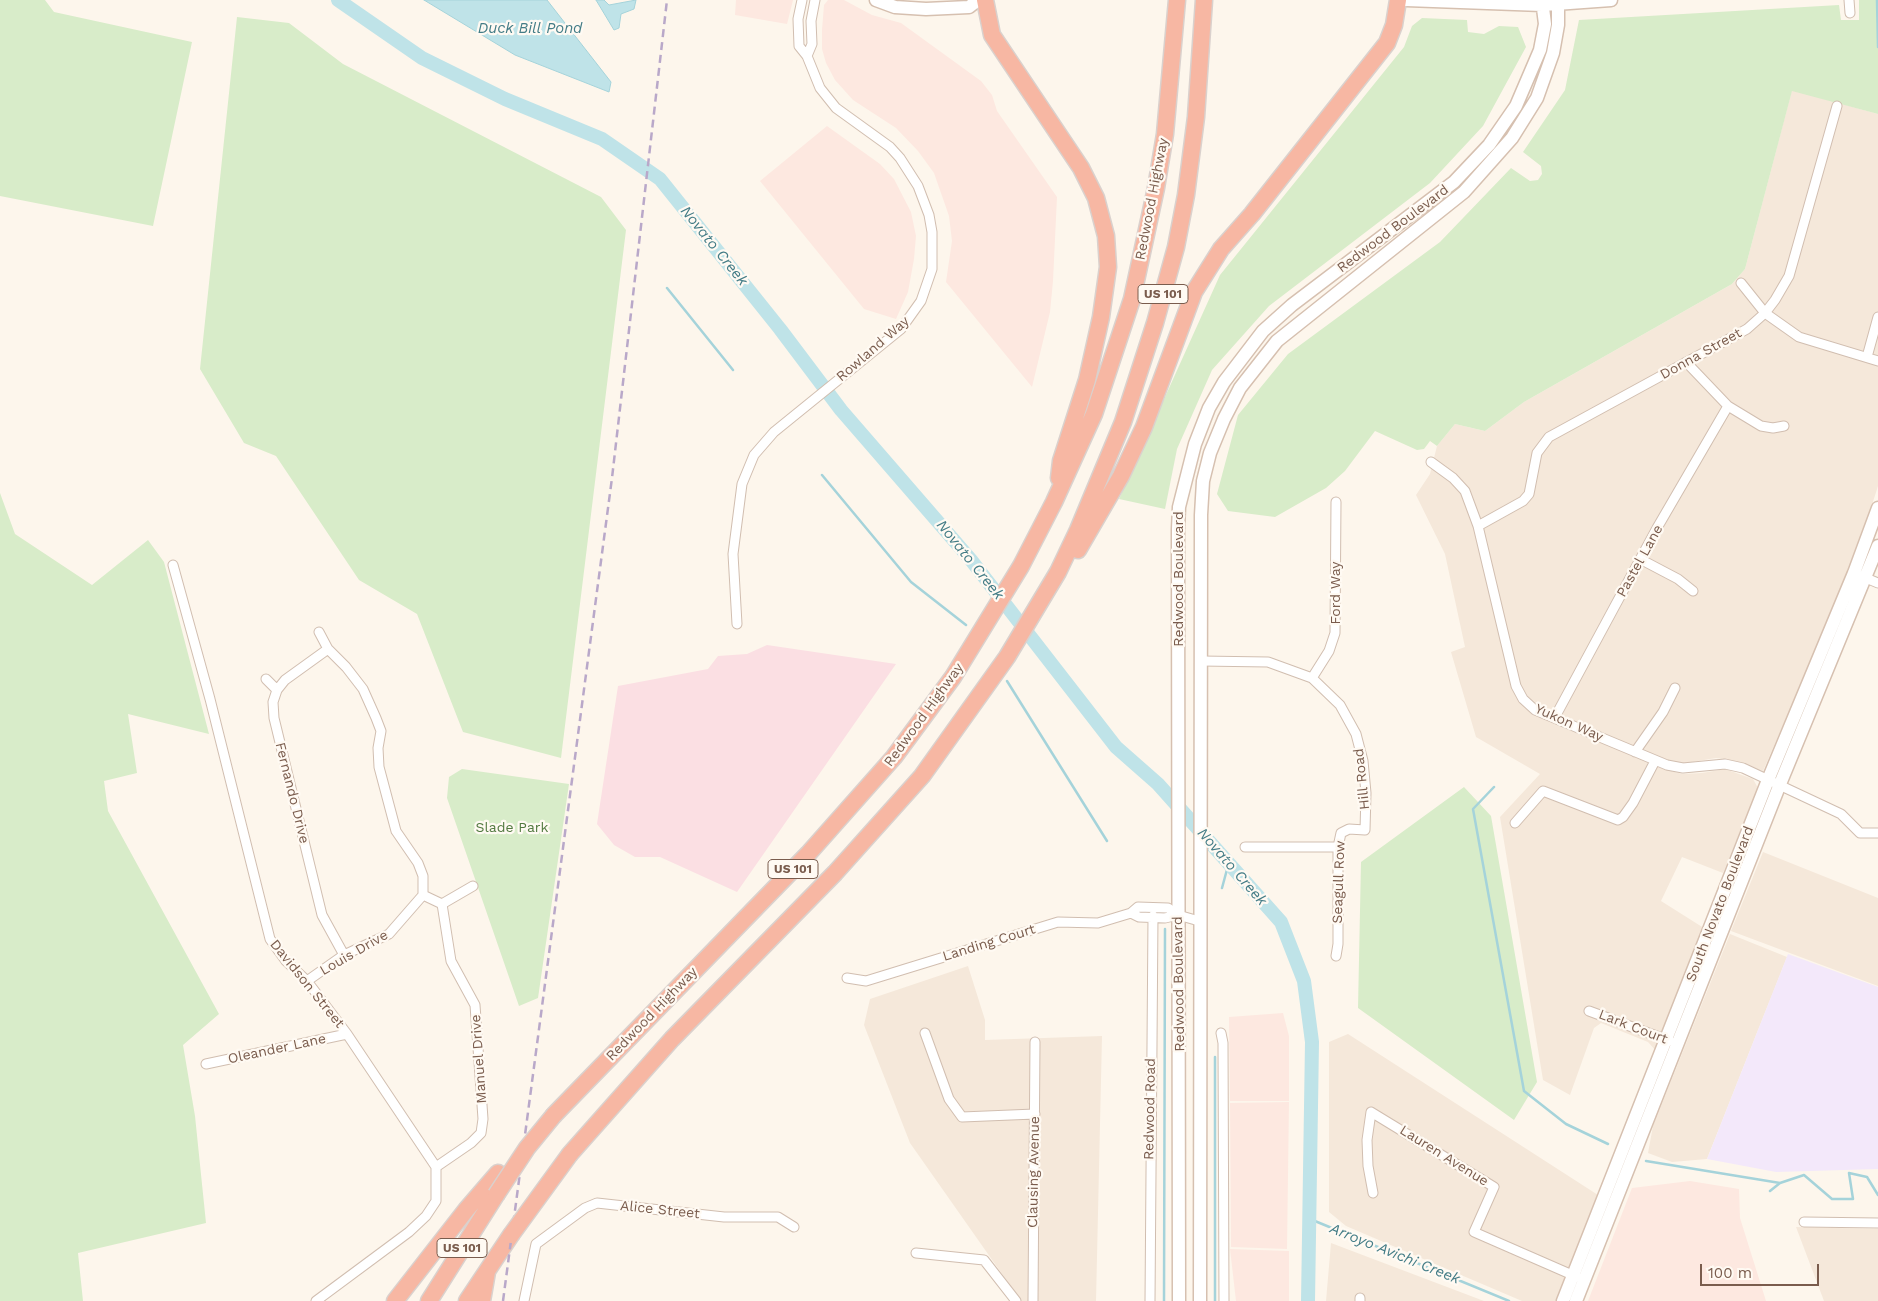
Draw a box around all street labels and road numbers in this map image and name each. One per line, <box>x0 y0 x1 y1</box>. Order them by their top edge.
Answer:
street label: Redwood Highway <box>1132 137 1172 261</box>
street label: Redwood Boulevard <box>1334 182 1452 276</box>
road number: US 101 <box>1138 284 1188 304</box>
street label: Rowland Way <box>833 313 913 385</box>
street label: Donna Street <box>1657 325 1745 383</box>
street label: Redwood Boulevard <box>1171 511 1187 647</box>
street label: Pastel Lane <box>1613 522 1667 600</box>
street label: Ford Way <box>1328 562 1344 624</box>
street label: Redwood Highway <box>881 660 967 770</box>
street label: Yukon Way <box>1532 700 1606 746</box>
street label: Fernando Drive <box>271 741 313 845</box>
street label: Hill Road <box>1350 748 1374 810</box>
street label: South Novato Boulevard <box>1683 824 1757 984</box>
street label: Seagull Row <box>1329 840 1349 924</box>
road number: US 101 <box>768 860 818 879</box>
street label: Redwood Boulevard <box>1169 916 1189 1052</box>
street label: Landing Court <box>941 921 1037 965</box>
street label: Louis Drive <box>317 927 391 979</box>
street label: Davidson Street <box>266 936 348 1032</box>
street label: Redwood Highway <box>603 964 701 1064</box>
street label: Lark Court <box>1596 1006 1670 1048</box>
street label: Manuel Drive <box>468 1014 490 1104</box>
street label: Oleander Lane <box>226 1030 328 1068</box>
street label: Redwood Road <box>1141 1058 1159 1160</box>
street label: Clausing Avenue <box>1025 1116 1043 1228</box>
street label: Lauren Avenue <box>1397 1122 1491 1190</box>
street label: Alice Street <box>619 1197 701 1223</box>
road number: US 101 <box>437 1238 487 1258</box>

